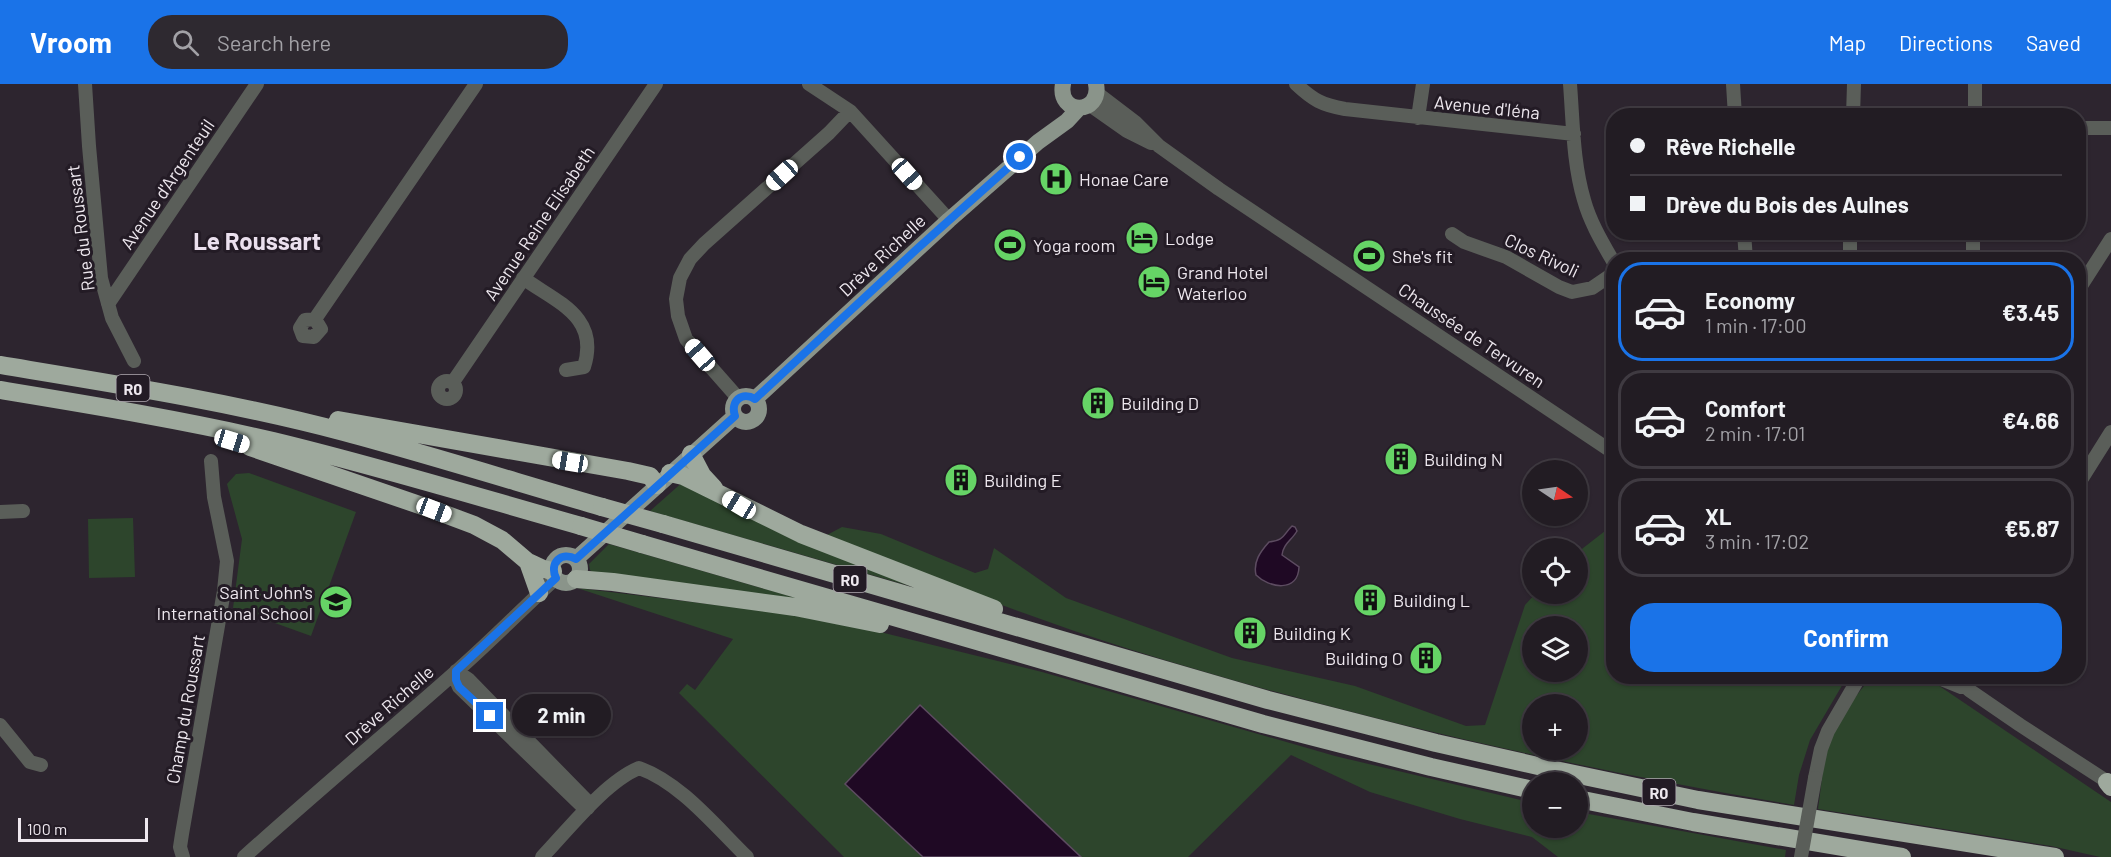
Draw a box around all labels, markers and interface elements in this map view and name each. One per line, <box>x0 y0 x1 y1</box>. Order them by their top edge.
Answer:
search box <box>148 15 568 69</box>
text: Vroom <box>30 25 112 59</box>
icon: search <box>169 26 202 59</box>
text: Search here <box>217 29 331 55</box>
text: Map <box>1829 30 1866 55</box>
text: Directions <box>1899 30 1993 55</box>
text: Saved <box>2026 30 2081 55</box>
street label: Avenue d'Iéna <box>1433 91 1541 123</box>
street label: Avenue d'Argenteuil <box>115 115 219 253</box>
text: Rêve Richelle <box>1666 133 1796 159</box>
street label: Avenue Reine Elisabeth <box>479 142 599 304</box>
route start <box>1006 143 1033 170</box>
car <box>888 155 926 193</box>
car <box>763 156 801 194</box>
hospital icon: Honae Care <box>1038 161 1074 197</box>
street label: Rue du Roussart <box>61 164 99 292</box>
place label: Honae Care <box>1079 168 1169 190</box>
text: Drève du Bois des Aulnes <box>1666 191 1909 217</box>
street label: Drève Richelle <box>834 209 930 301</box>
hotel icon: Lodge <box>1124 220 1160 256</box>
district label: Le Roussart <box>193 226 321 255</box>
sports icon: Yoga room <box>992 227 1028 263</box>
place label: Lodge <box>1165 227 1214 249</box>
street label: Clos Rivoli <box>1501 228 1583 282</box>
place label: Yoga room <box>1033 234 1115 256</box>
sports icon: She's fit <box>1351 238 1387 274</box>
place label: She's fit <box>1392 245 1453 267</box>
place label: Grand Hotel Waterloo <box>1177 261 1268 304</box>
hotel icon: Grand Hotel Waterloo <box>1136 264 1172 300</box>
street label: Chaussée de Tervuren <box>1395 278 1549 392</box>
icon: car <box>1633 285 1687 339</box>
text: Economy <box>1705 287 1795 313</box>
text: €3.45 <box>2002 299 2059 325</box>
text: 1 min · 17:00 <box>1705 313 1806 337</box>
car <box>681 336 719 374</box>
road number: R0 <box>116 375 150 401</box>
building icon: Building D <box>1080 385 1116 421</box>
place label: Building D <box>1121 392 1199 414</box>
icon: car <box>1633 393 1687 447</box>
text: Comfort <box>1705 395 1786 421</box>
text: €4.66 <box>2002 407 2059 433</box>
text: 2 min · 17:01 <box>1705 421 1805 445</box>
car <box>212 427 252 455</box>
building icon: Building N <box>1383 441 1419 477</box>
place label: Building N <box>1424 448 1503 470</box>
car <box>551 450 589 474</box>
north arrow <box>1522 460 1588 526</box>
map controls <box>1522 460 1588 838</box>
building icon: Building E <box>943 462 979 498</box>
place label: Building E <box>984 469 1062 491</box>
car <box>719 488 759 522</box>
car <box>414 495 454 525</box>
icon: car <box>1633 501 1687 555</box>
text: XL <box>1705 503 1731 529</box>
text: €5.87 <box>2004 515 2059 541</box>
text: 3 min · 17:02 <box>1705 529 1809 553</box>
button: locate <box>1522 538 1588 604</box>
road number: R0 <box>834 566 866 592</box>
place label: Saint John's International School <box>157 581 313 624</box>
building icon: Building L <box>1352 582 1388 618</box>
school or university icon: Saint John's International School <box>318 584 354 620</box>
place label: Building L <box>1393 589 1470 611</box>
button: Confirm <box>1630 603 2062 672</box>
building icon: Building K <box>1232 615 1268 651</box>
button: layers <box>1522 616 1588 682</box>
place label: Building K <box>1273 622 1351 644</box>
street label: Champ du Roussart <box>161 633 209 785</box>
building icon: Building O <box>1408 640 1444 676</box>
place label: Building O <box>1325 647 1403 669</box>
street label: Drève Richelle <box>340 660 438 750</box>
button: + <box>1522 694 1588 760</box>
callout: 2 min <box>511 695 610 737</box>
route end <box>476 702 503 729</box>
text: 2 min <box>538 703 585 727</box>
button: − <box>1522 772 1588 838</box>
road number: R0 <box>1642 779 1676 805</box>
scale bar <box>18 815 148 842</box>
text: 100 m <box>27 819 67 838</box>

